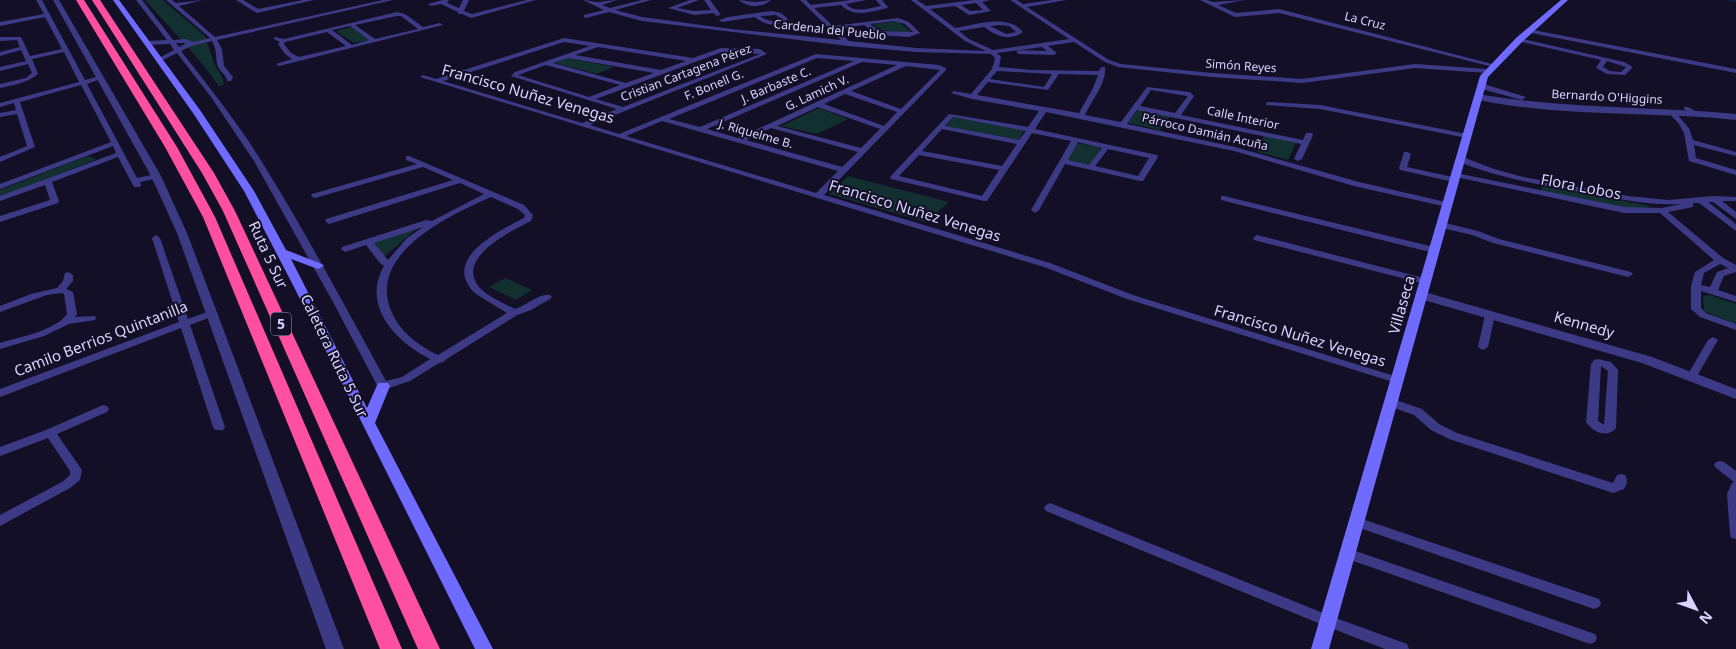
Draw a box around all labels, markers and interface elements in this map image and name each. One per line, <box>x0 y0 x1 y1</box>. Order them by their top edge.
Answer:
street label: La Cruz <box>1343 7 1388 34</box>
street label: Cardenal del Pueblo <box>773 15 887 44</box>
street label: Cristian Cartagena Pérez <box>618 40 754 105</box>
street label: Simón Reyes <box>1205 55 1277 76</box>
street label: Francisco Nuñez Venegas <box>440 59 617 127</box>
street label: J. Barbaste C. <box>738 62 813 107</box>
street label: F. Bonell G. <box>682 65 746 104</box>
street label: G. Lamich V. <box>782 70 851 115</box>
street label: Bernardo O'Higgins <box>1551 85 1663 108</box>
street label: Calle Interior <box>1206 102 1281 133</box>
street label: Párroco Damián Acuña <box>1140 109 1270 154</box>
street label: J. Riquelme B. <box>716 114 795 152</box>
street label: Flora Lobos <box>1539 168 1623 204</box>
street label: Francisco Nuñez Venegas <box>827 174 1004 246</box>
street label: Ruta 5 Sur <box>245 217 293 292</box>
street label: Villaseca <box>1383 273 1419 336</box>
street label: Caletera Ruta 5 Sur <box>296 291 373 421</box>
street label: Camilo Berrios Quintanilla <box>11 296 190 380</box>
street label: Francisco Nuñez Venegas <box>1212 299 1389 371</box>
street label: Kennedy <box>1552 306 1617 342</box>
road number: 5 <box>271 312 291 336</box>
north arrow <box>1671 584 1721 634</box>
text: N <box>1695 607 1717 628</box>

